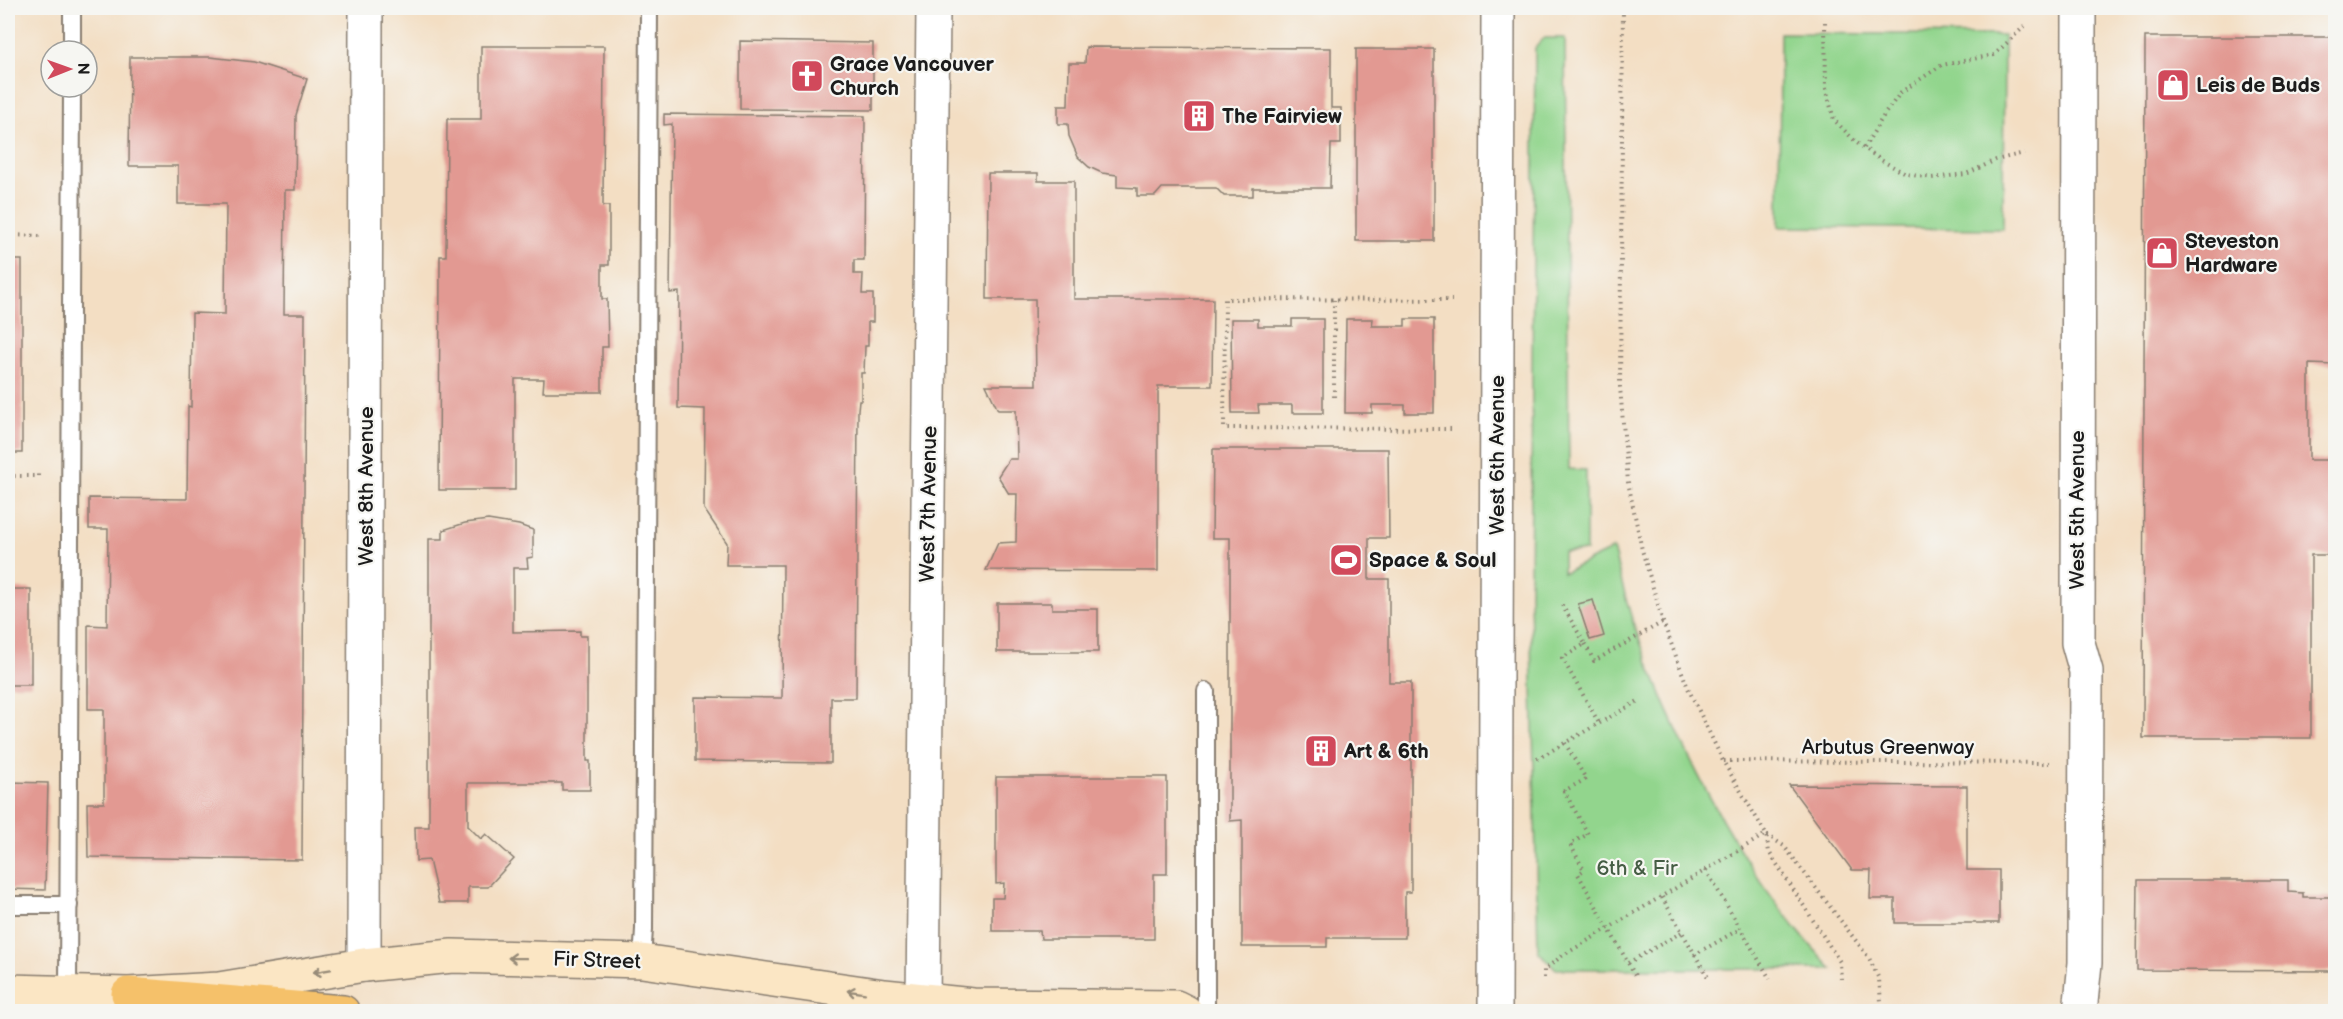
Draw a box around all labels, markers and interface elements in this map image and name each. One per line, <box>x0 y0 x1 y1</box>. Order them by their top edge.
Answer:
north arrow <box>39 39 99 99</box>
place label: Grace Vancouver Church <box>830 52 995 101</box>
church icon: Grace Vancouver Church <box>789 58 825 94</box>
text: N <box>73 63 92 75</box>
shop icon: Leis de Buds <box>2155 67 2191 103</box>
place label: Leis de Buds <box>2196 73 2320 98</box>
building icon: The Fairview <box>1181 98 1217 134</box>
place label: The Fairview <box>1222 104 1342 129</box>
place label: Steveston Hardware <box>2185 229 2279 278</box>
shop icon: Steveston Hardware <box>2144 235 2180 271</box>
street label: West 6th Avenue <box>1485 375 1510 535</box>
street label: West 8th Avenue <box>354 406 379 566</box>
street label: West 7th Avenue <box>915 425 942 583</box>
street label: West 5th Avenue <box>2065 430 2090 590</box>
sports icon: Space & Soul <box>1328 542 1364 578</box>
place label: Space & Soul <box>1369 548 1496 573</box>
building icon: Art & 6th <box>1303 733 1339 769</box>
street label: Arbutus Greenway <box>1802 735 1975 760</box>
place label: Art & 6th <box>1343 739 1429 764</box>
park label: 6th & Fir <box>1596 856 1678 881</box>
street label: Fir Street <box>553 946 642 975</box>
one-way arrow <box>507 952 527 964</box>
one-way arrow <box>313 966 333 977</box>
one-way arrow <box>847 986 867 997</box>

